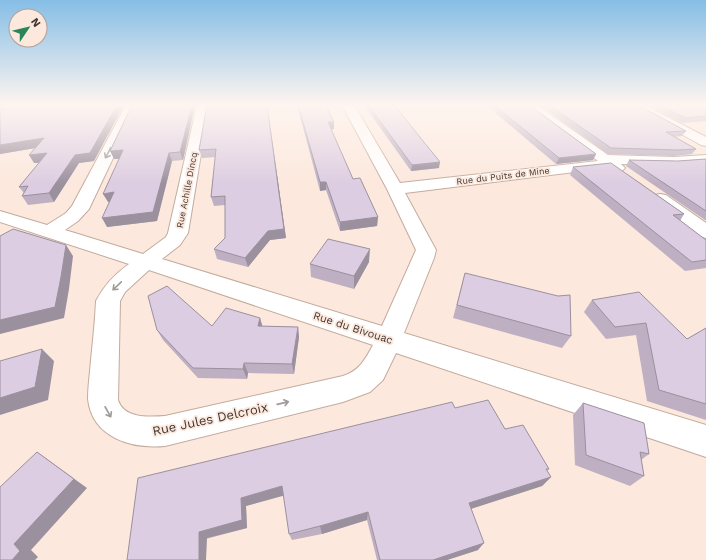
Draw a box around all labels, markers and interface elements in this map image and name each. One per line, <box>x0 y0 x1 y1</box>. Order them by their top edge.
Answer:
north arrow <box>8 8 48 48</box>
text: N <box>28 15 43 30</box>
one-way arrow <box>104 146 111 158</box>
street label: Rue Achille Dincq <box>175 151 199 229</box>
street label: Rue du Puits de Mine <box>456 165 550 187</box>
one-way arrow <box>112 282 122 291</box>
street label: Rue du Bivouac <box>311 309 395 347</box>
street label: Rue Jules Delcroix <box>151 399 269 439</box>
one-way arrow <box>276 399 289 407</box>
one-way arrow <box>105 406 112 418</box>

